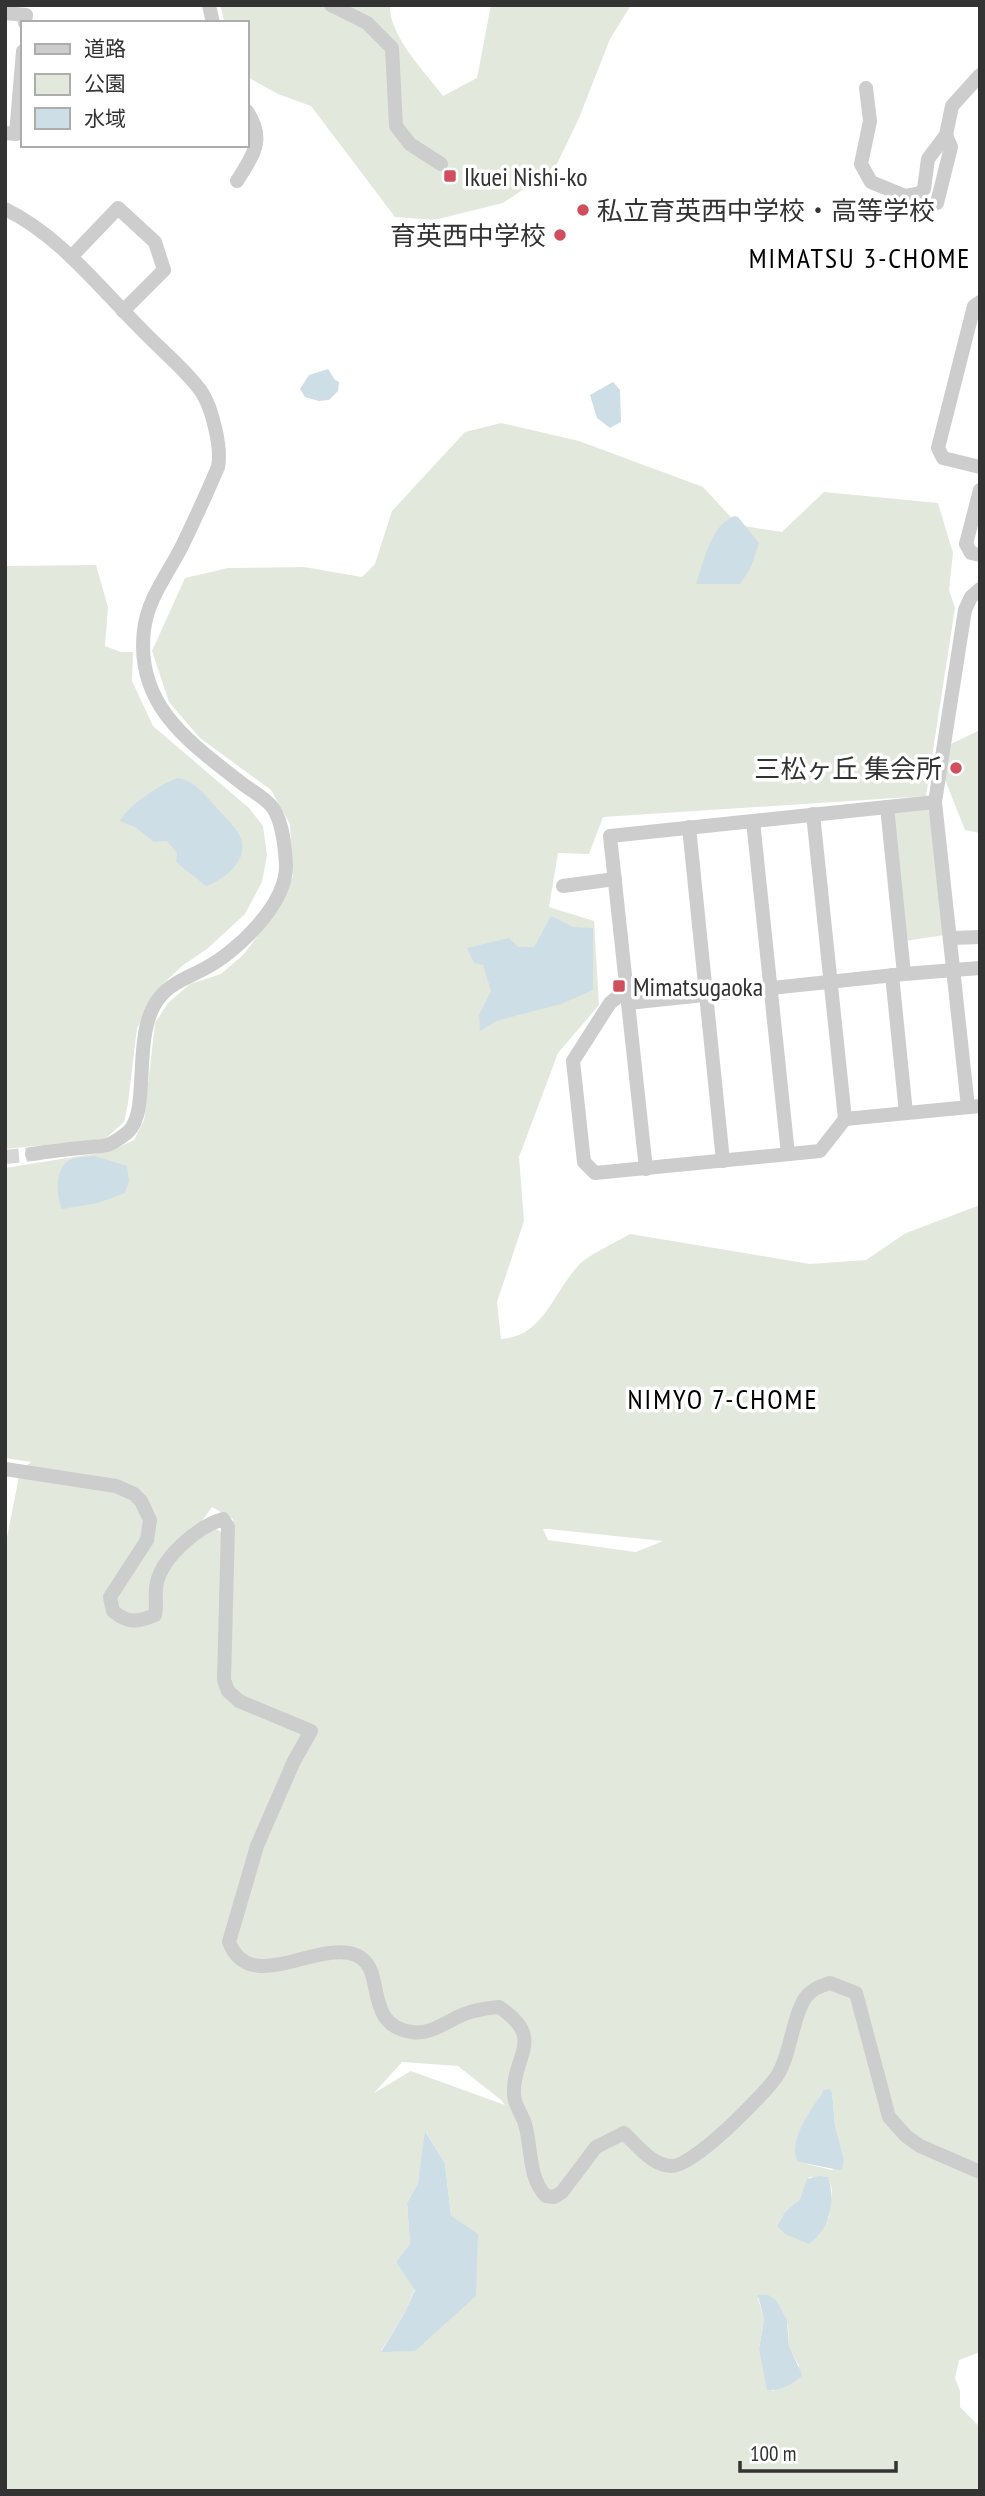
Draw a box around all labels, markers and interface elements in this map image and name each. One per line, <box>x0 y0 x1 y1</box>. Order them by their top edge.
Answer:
legend <box>21 21 248 147</box>
text: 道路 <box>84 35 126 62</box>
text: 公園 <box>84 70 126 97</box>
text: 水域 <box>84 105 126 132</box>
place label: Ikuei Nishi-ko <box>464 160 587 193</box>
marker: Ikuei Nishi-ko <box>442 168 458 184</box>
place label: 私立育英西中学校・高等学校 <box>597 194 935 227</box>
marker: 私立育英西中学校・高等学校 <box>575 202 591 218</box>
place label: 育英西中学校 <box>390 219 546 252</box>
marker: 育英西中学校 <box>552 227 568 243</box>
district label: MIMATSU 3-CHOME <box>749 239 971 276</box>
place label: 三松ヶ丘 集会所 <box>754 752 942 785</box>
marker: 三松ヶ丘 集会所 <box>948 760 964 776</box>
place label: Mimatsugaoka <box>633 970 763 1003</box>
marker: Mimatsugaoka <box>611 978 627 994</box>
district label: NIMYO 7-CHOME <box>628 1380 818 1417</box>
scale bar <box>740 2430 896 2474</box>
text: 100 m <box>750 2440 796 2467</box>

